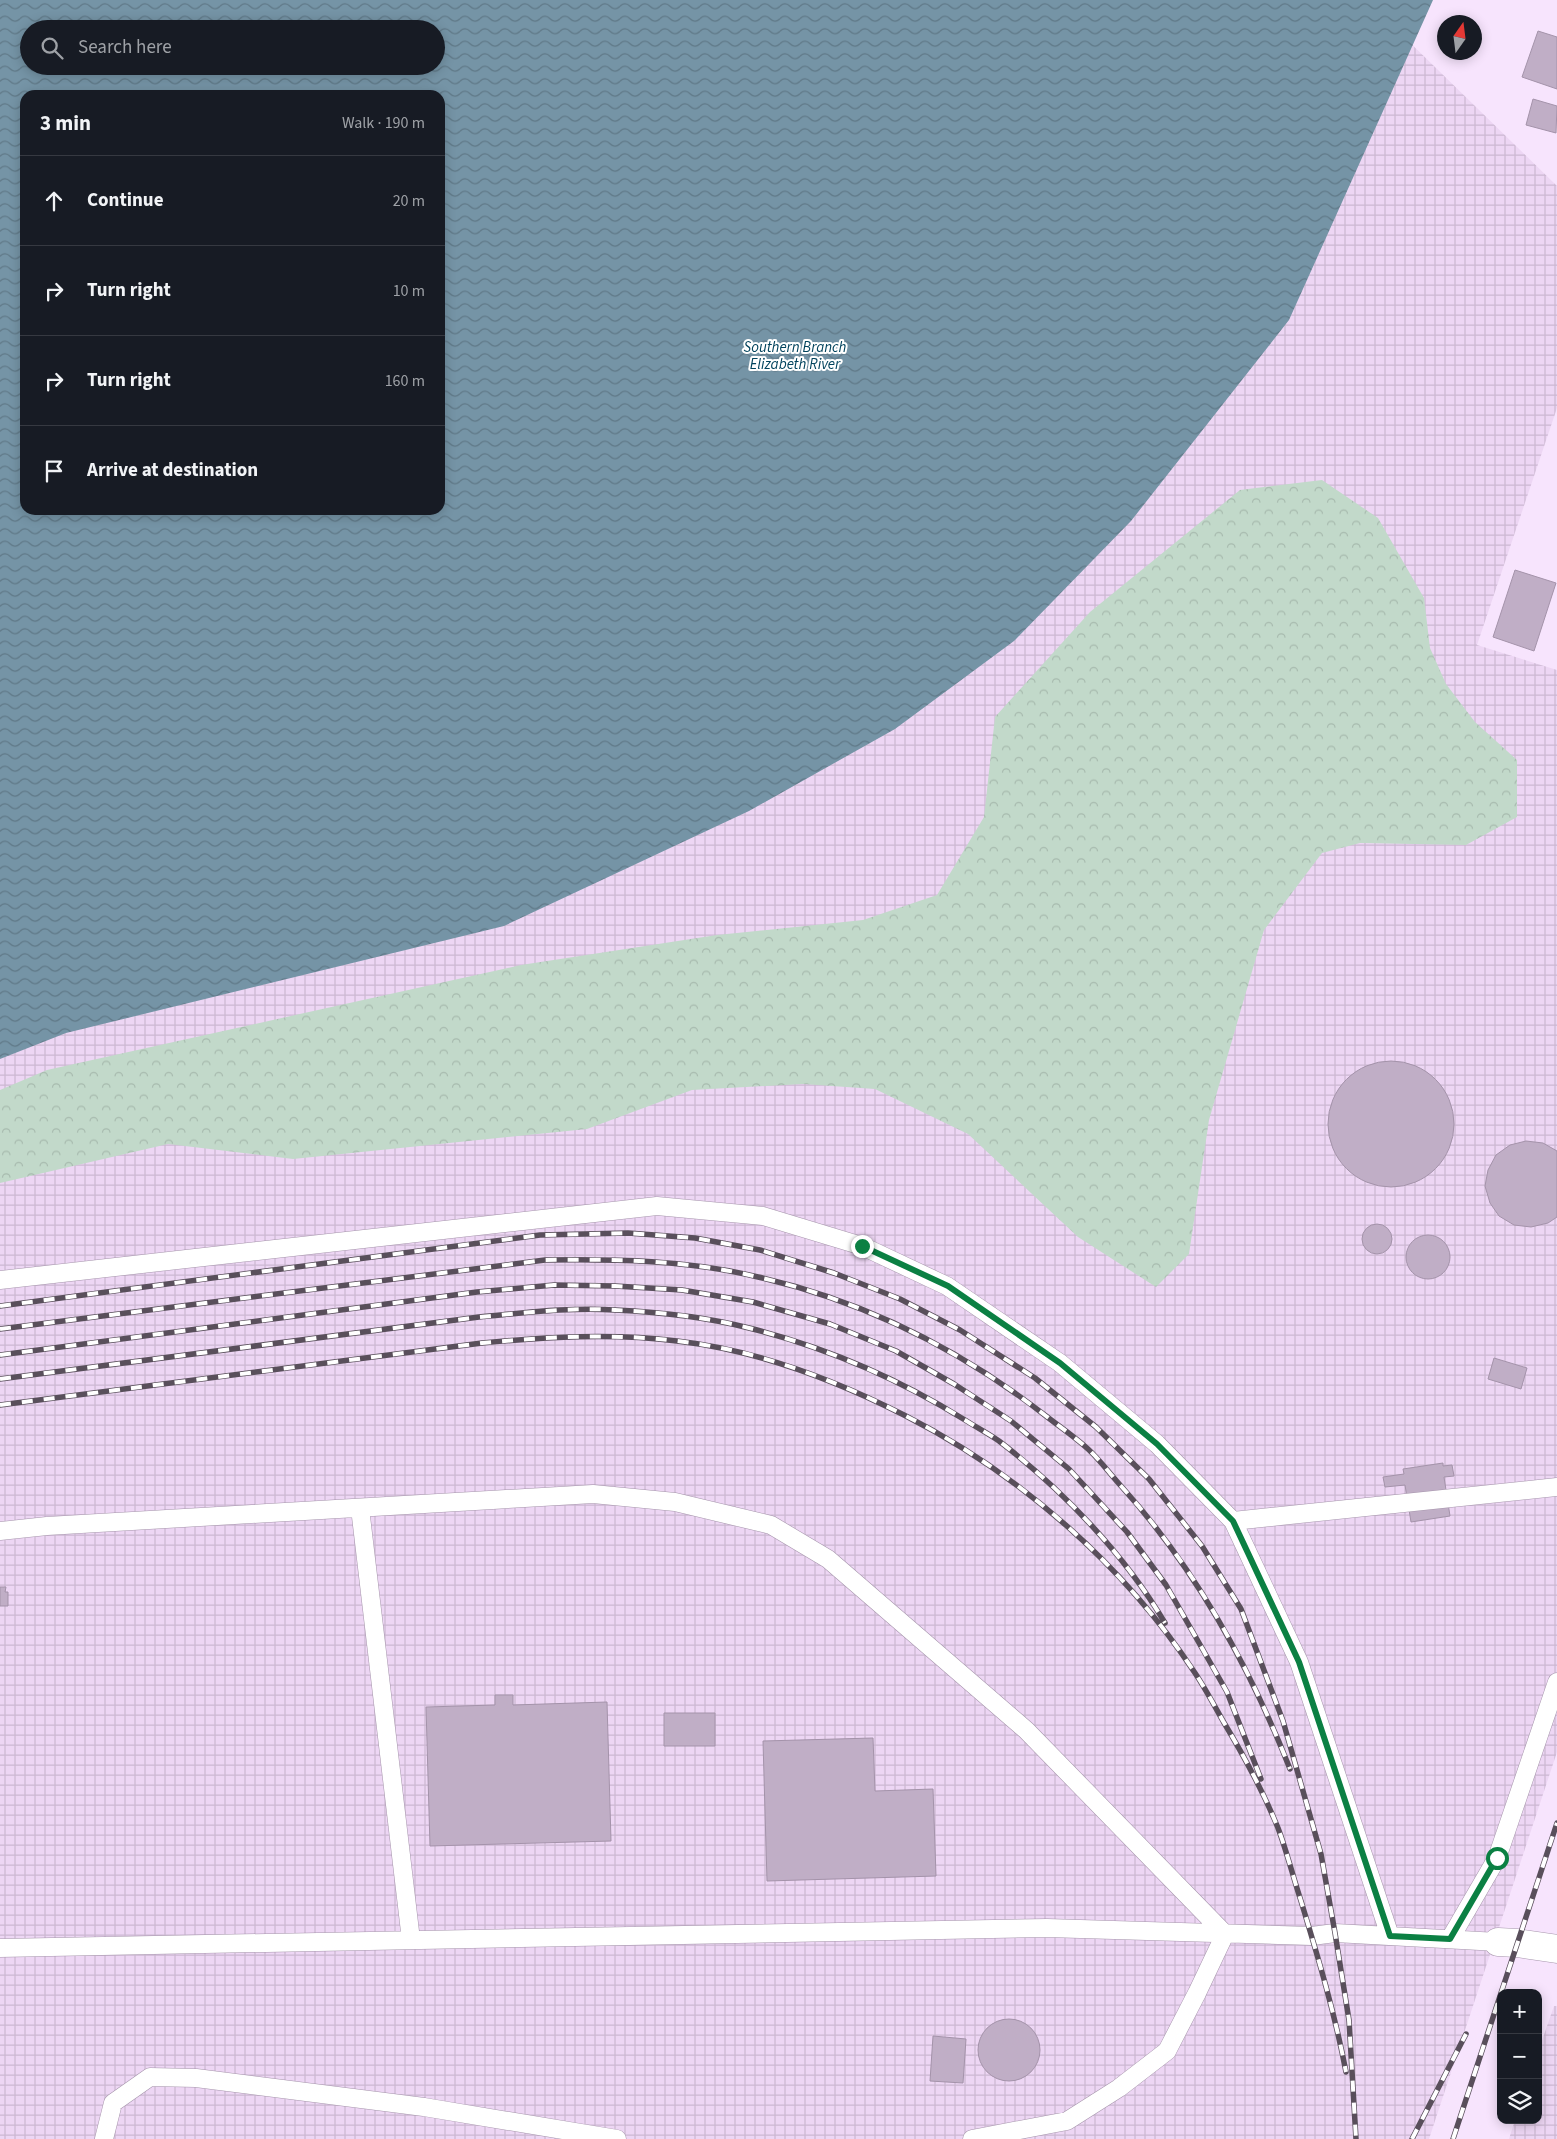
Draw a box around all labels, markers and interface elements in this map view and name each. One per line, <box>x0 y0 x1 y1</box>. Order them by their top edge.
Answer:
north arrow <box>1437 15 1482 60</box>
search box <box>20 20 445 75</box>
icon: search <box>38 34 66 62</box>
text: Search here <box>78 34 172 61</box>
text: 3 min <box>40 108 91 138</box>
text: Walk · 190 m <box>342 112 425 134</box>
icon: ahead <box>40 187 68 215</box>
text: Continue <box>87 187 164 214</box>
text: 20 m <box>393 190 425 212</box>
icon: right <box>40 277 68 305</box>
text: Turn right <box>87 277 171 304</box>
text: 10 m <box>393 280 425 302</box>
water label: Southern Branch Elizabeth River <box>744 337 847 375</box>
icon: right <box>40 367 68 395</box>
text: Turn right <box>87 367 171 394</box>
text: 160 m <box>385 370 425 392</box>
icon: arrive <box>40 457 68 485</box>
text: Arrive at destination <box>87 457 258 484</box>
route end <box>851 1235 874 1258</box>
route start <box>1486 1847 1509 1870</box>
map controls <box>1497 1989 1542 2124</box>
button: + <box>1497 1989 1542 2034</box>
button: − <box>1497 2034 1542 2079</box>
button: layers <box>1497 2079 1542 2124</box>

